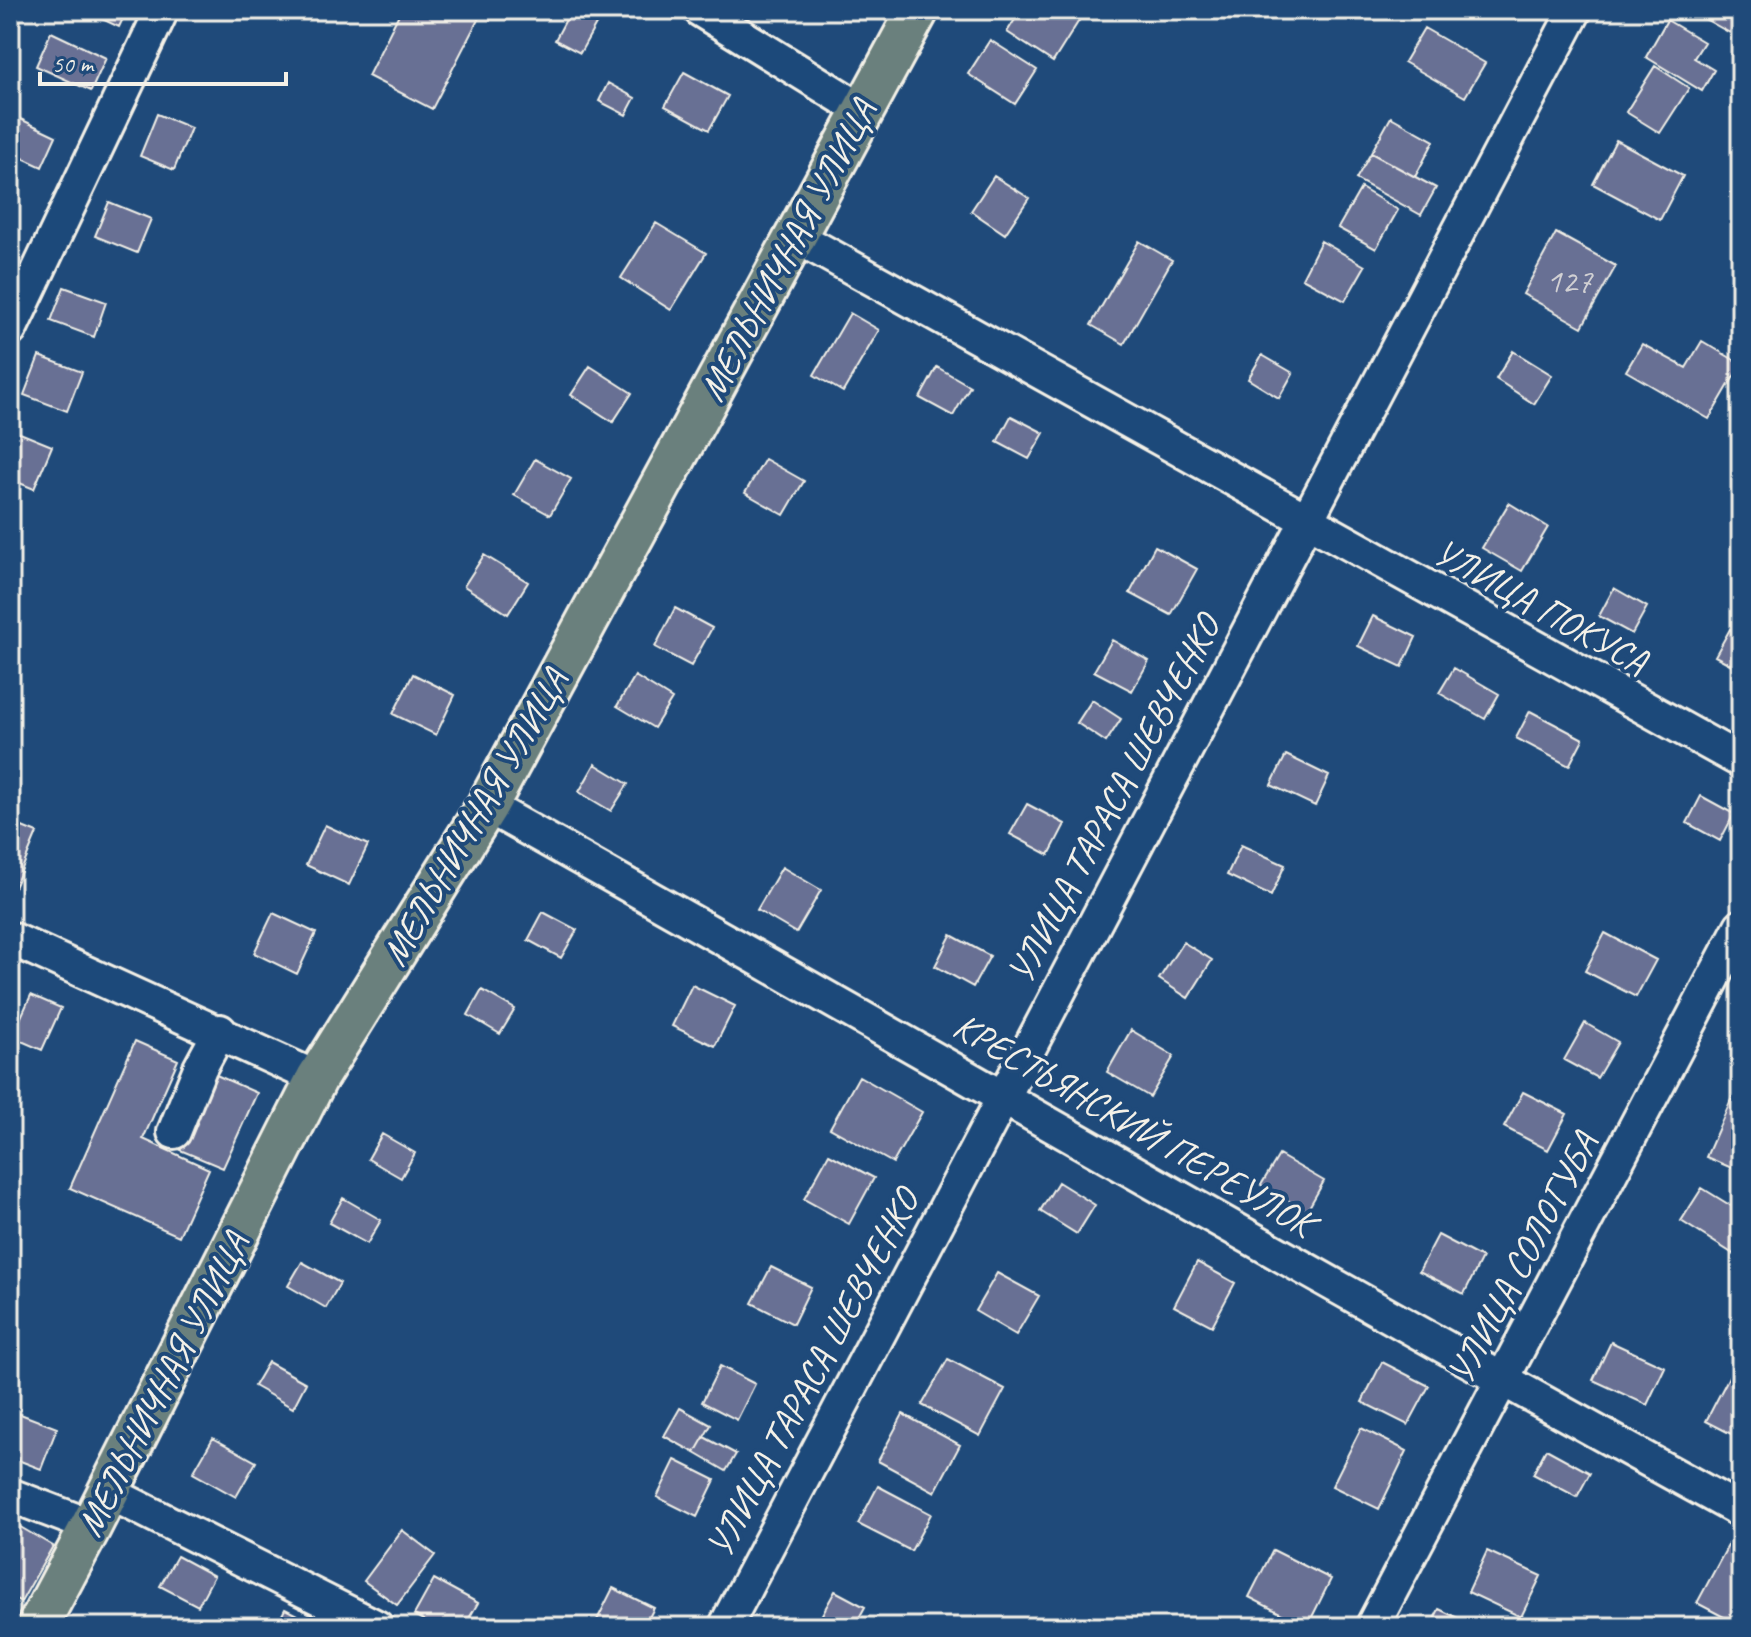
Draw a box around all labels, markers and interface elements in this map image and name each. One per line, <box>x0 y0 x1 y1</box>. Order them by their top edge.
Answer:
scale bar <box>40 36 286 86</box>
text: 50 m <box>52 49 95 79</box>
street label: МЕЛЬНИЧНАЯ УЛИЦА <box>688 90 888 409</box>
house number: 127 <box>1546 259 1594 302</box>
street label: УЛИЦА ПОКУСА <box>1425 528 1657 685</box>
street label: УЛИЦА ТАРАСА ШЕВЧЕНКО <box>996 604 1232 991</box>
street label: МЕЛЬНИЧНАЯ УЛИЦА <box>371 659 579 974</box>
street label: КРЕСТЬЯНСКИЙ ПЕРЕУЛОК <box>945 1002 1328 1250</box>
street label: УЛИЦА СОЛОГУБА <box>1436 1123 1609 1392</box>
street label: УЛИЦА ТАРАСА ШЕВЧЕНКО <box>695 1178 931 1565</box>
street label: МЕЛЬНИЧНАЯ УЛИЦА <box>66 1223 260 1544</box>

